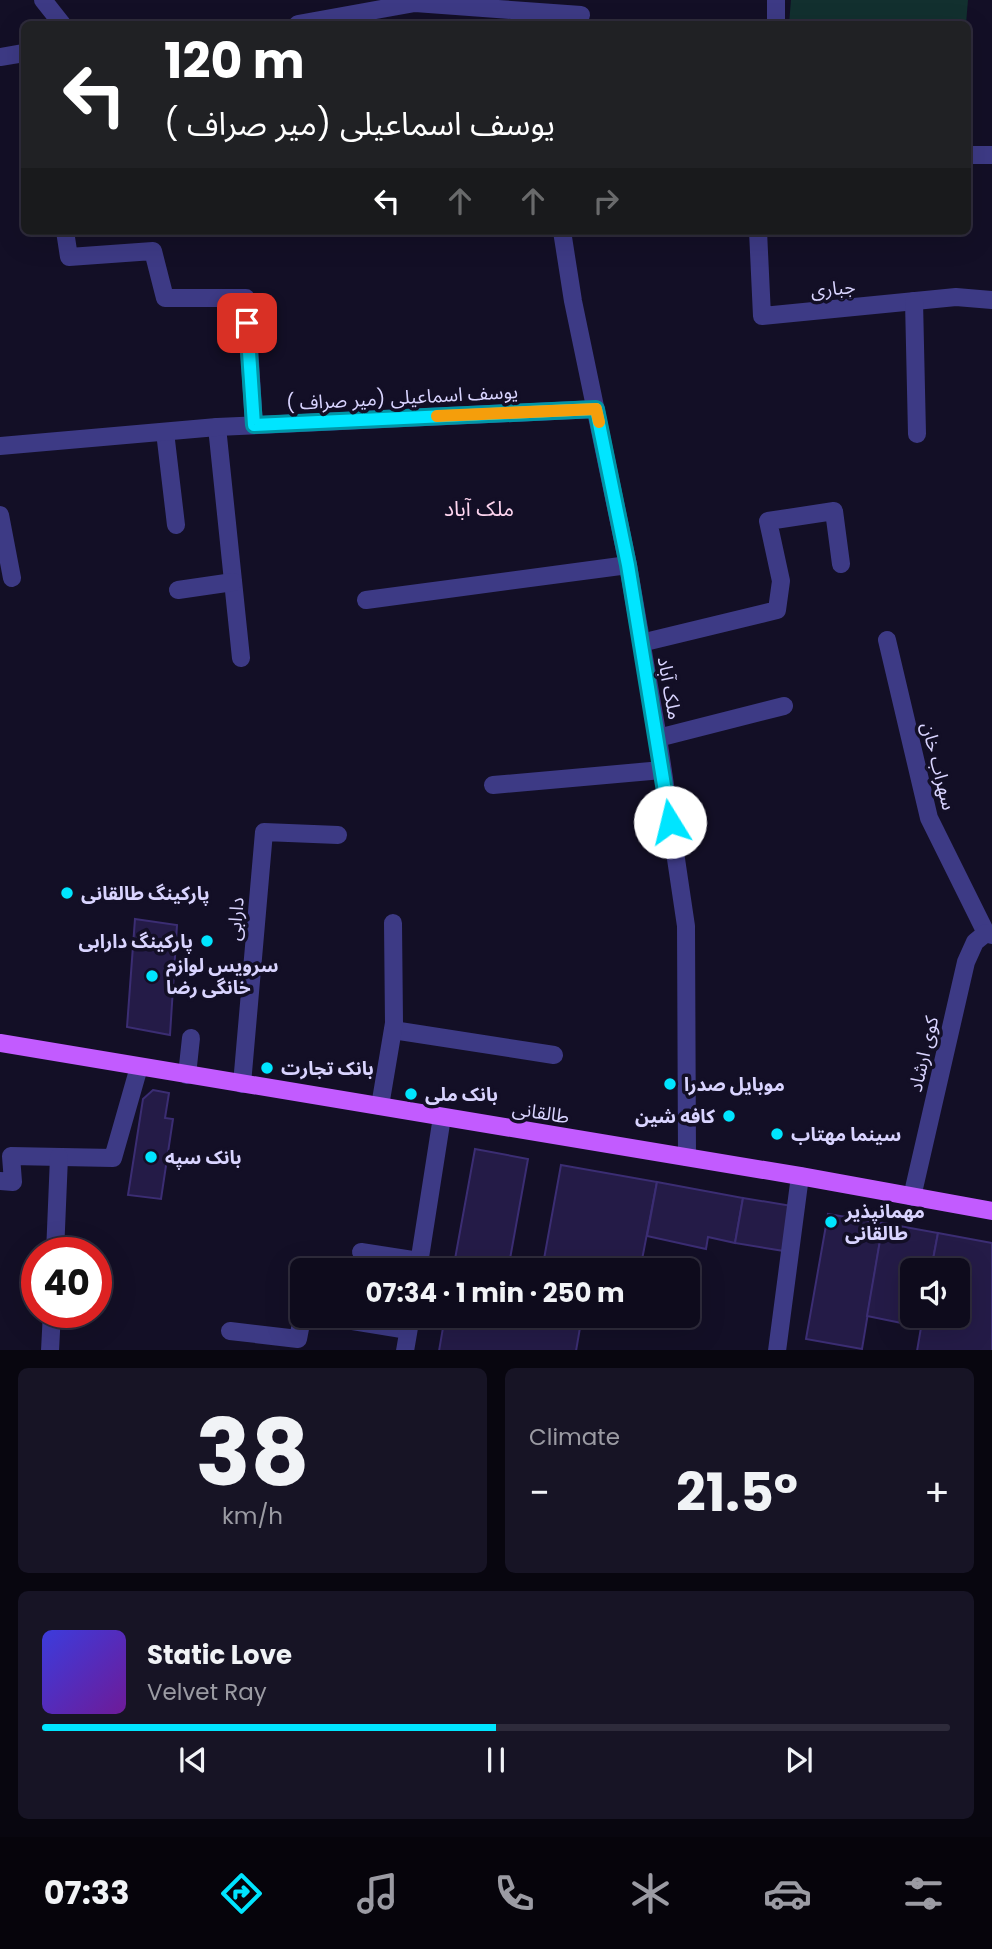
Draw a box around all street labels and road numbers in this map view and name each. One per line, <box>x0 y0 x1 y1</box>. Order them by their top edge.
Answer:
street label: جباری <box>810 273 856 304</box>
street label: یوسف اسماعیلی (میر صراف ) <box>285 378 519 417</box>
street label: ملک آباد <box>651 654 688 722</box>
street label: سهراب خان <box>915 719 962 813</box>
street label: دارابی <box>220 896 251 942</box>
street label: کوی ارشاد <box>902 1013 946 1095</box>
street label: طالقانی <box>510 1095 571 1130</box>

